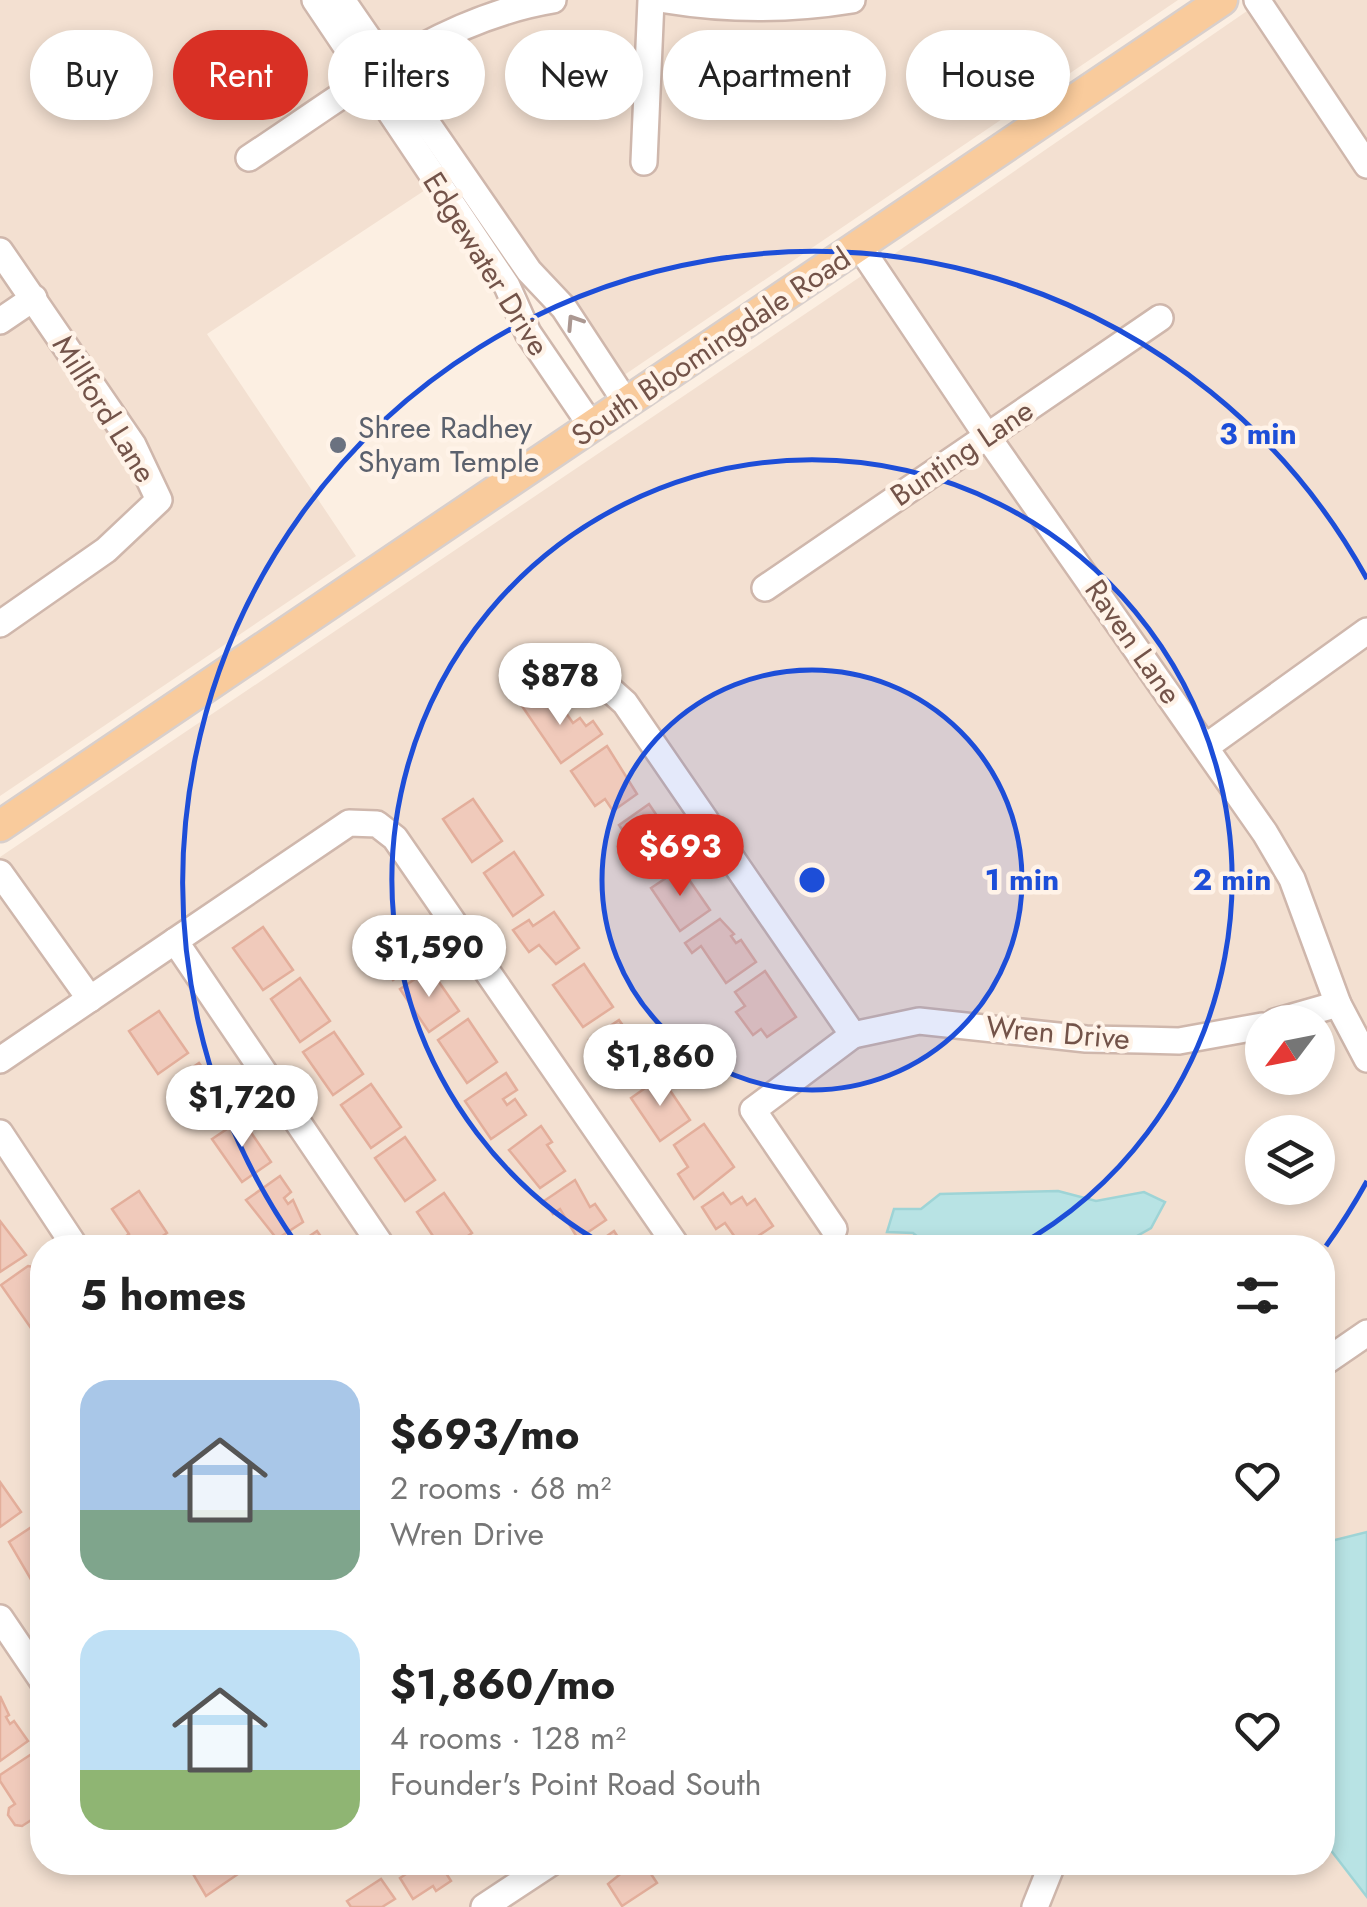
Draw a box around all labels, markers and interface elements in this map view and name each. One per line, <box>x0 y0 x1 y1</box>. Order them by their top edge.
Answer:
chip: Buy <box>30 30 153 120</box>
chip: Rent <box>173 30 308 120</box>
chip: Filters <box>328 30 485 120</box>
chip: New <box>505 30 643 120</box>
chip: Apartment <box>663 30 886 120</box>
chip: House <box>906 30 1070 120</box>
street label: Edgewater Drive <box>413 164 560 364</box>
street label: South Bloomingdale Road <box>563 237 859 456</box>
one-way arrow <box>567 315 586 333</box>
street label: Millford Lane <box>42 327 167 491</box>
street label: Bunting Lane <box>882 389 1042 516</box>
place label: Shree Radhey Shyam Temple <box>358 406 539 483</box>
text: 3 min <box>1219 412 1297 455</box>
marker: Shree Radhey Shyam Temple <box>327 434 349 456</box>
street label: Raven Lane <box>1075 571 1192 713</box>
pin: $878 <box>501 643 619 728</box>
text: $878 <box>521 652 599 698</box>
pin: $693 <box>621 814 739 899</box>
text: $693 <box>639 823 721 869</box>
text: 1 min <box>985 858 1059 901</box>
text: 2 min <box>1193 858 1271 901</box>
centre of rings <box>794 862 830 898</box>
pin: $1,590 <box>348 915 510 1000</box>
text: $1,590 <box>374 924 484 970</box>
street label: Wren Drive <box>984 1005 1132 1060</box>
north arrow <box>1245 1005 1335 1095</box>
map controls <box>1245 1005 1335 1205</box>
pin: $1,860 <box>579 1024 741 1109</box>
text: $1,860 <box>605 1033 715 1079</box>
pin: $1,720 <box>161 1065 323 1150</box>
text: $1,720 <box>188 1074 296 1120</box>
button: layers <box>1245 1115 1335 1205</box>
text: 5 homes <box>80 1265 246 1326</box>
icon: filters <box>1230 1268 1285 1323</box>
text: $693/mo <box>390 1404 580 1465</box>
icon: home <box>160 1420 280 1540</box>
icon: heart <box>1230 1453 1285 1508</box>
text: 2 rooms · 68 m² <box>390 1465 611 1511</box>
text: Wren Drive <box>390 1511 544 1557</box>
text: $1,860/mo <box>390 1654 615 1715</box>
icon: home <box>160 1670 280 1790</box>
icon: heart <box>1230 1703 1285 1758</box>
text: 4 rooms · 128 m² <box>390 1715 626 1761</box>
text: Founder's Point Road South <box>390 1761 762 1807</box>

